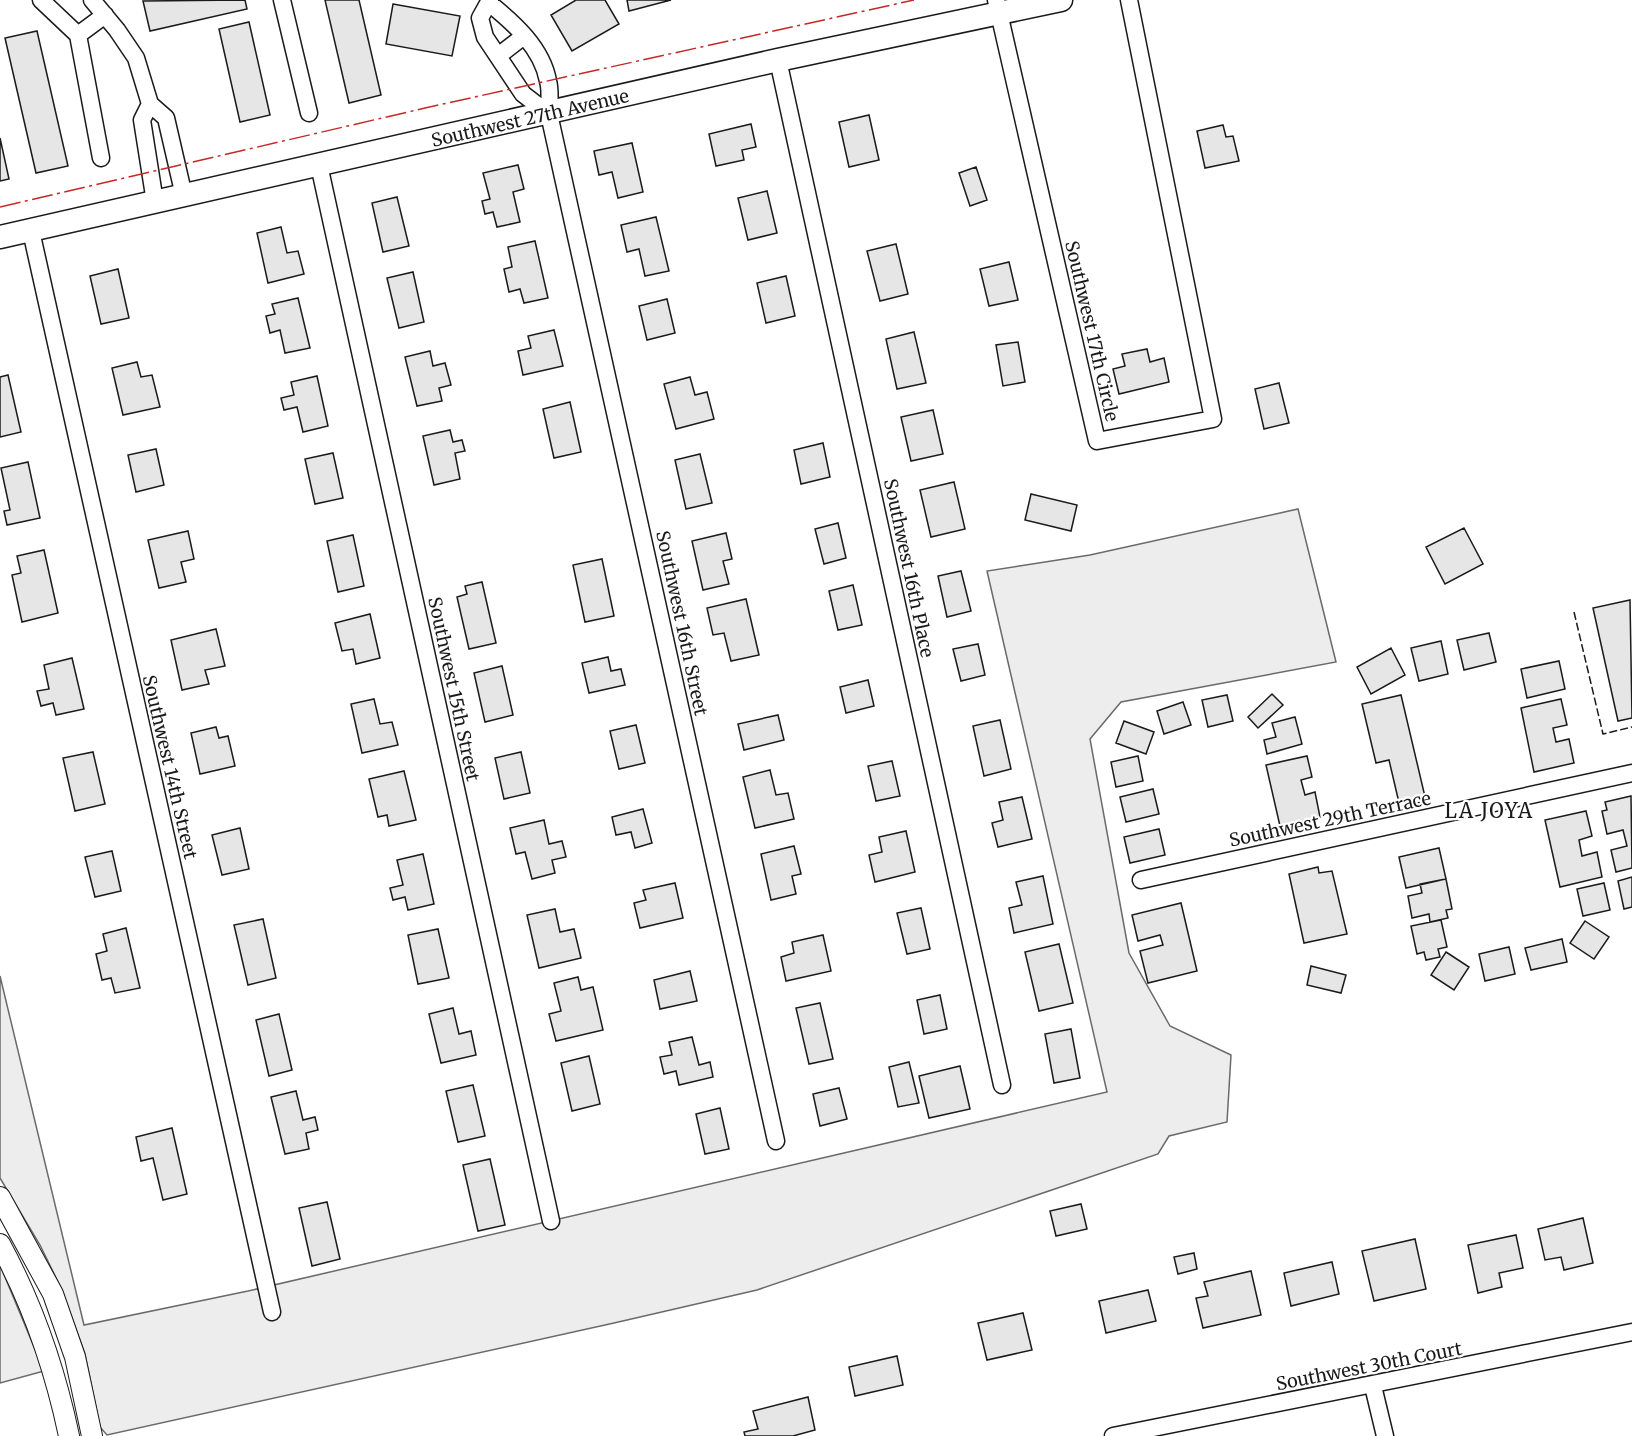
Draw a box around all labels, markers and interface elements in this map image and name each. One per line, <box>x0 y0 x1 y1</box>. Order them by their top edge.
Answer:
street label: Southwest 27th Avenue <box>429 84 631 152</box>
street label: Southwest 17th Circle <box>1060 238 1124 424</box>
street label: Southwest 16th Place <box>879 477 939 659</box>
street label: Southwest 16th Street <box>651 528 713 718</box>
street label: Southwest 15th Street <box>423 595 485 783</box>
street label: Southwest 14th Street <box>138 673 202 861</box>
street label: Southwest 29th Terrace <box>1227 786 1433 852</box>
district label: LA JOYA <box>1445 798 1533 823</box>
street label: Southwest 30th Court <box>1274 1337 1464 1395</box>

